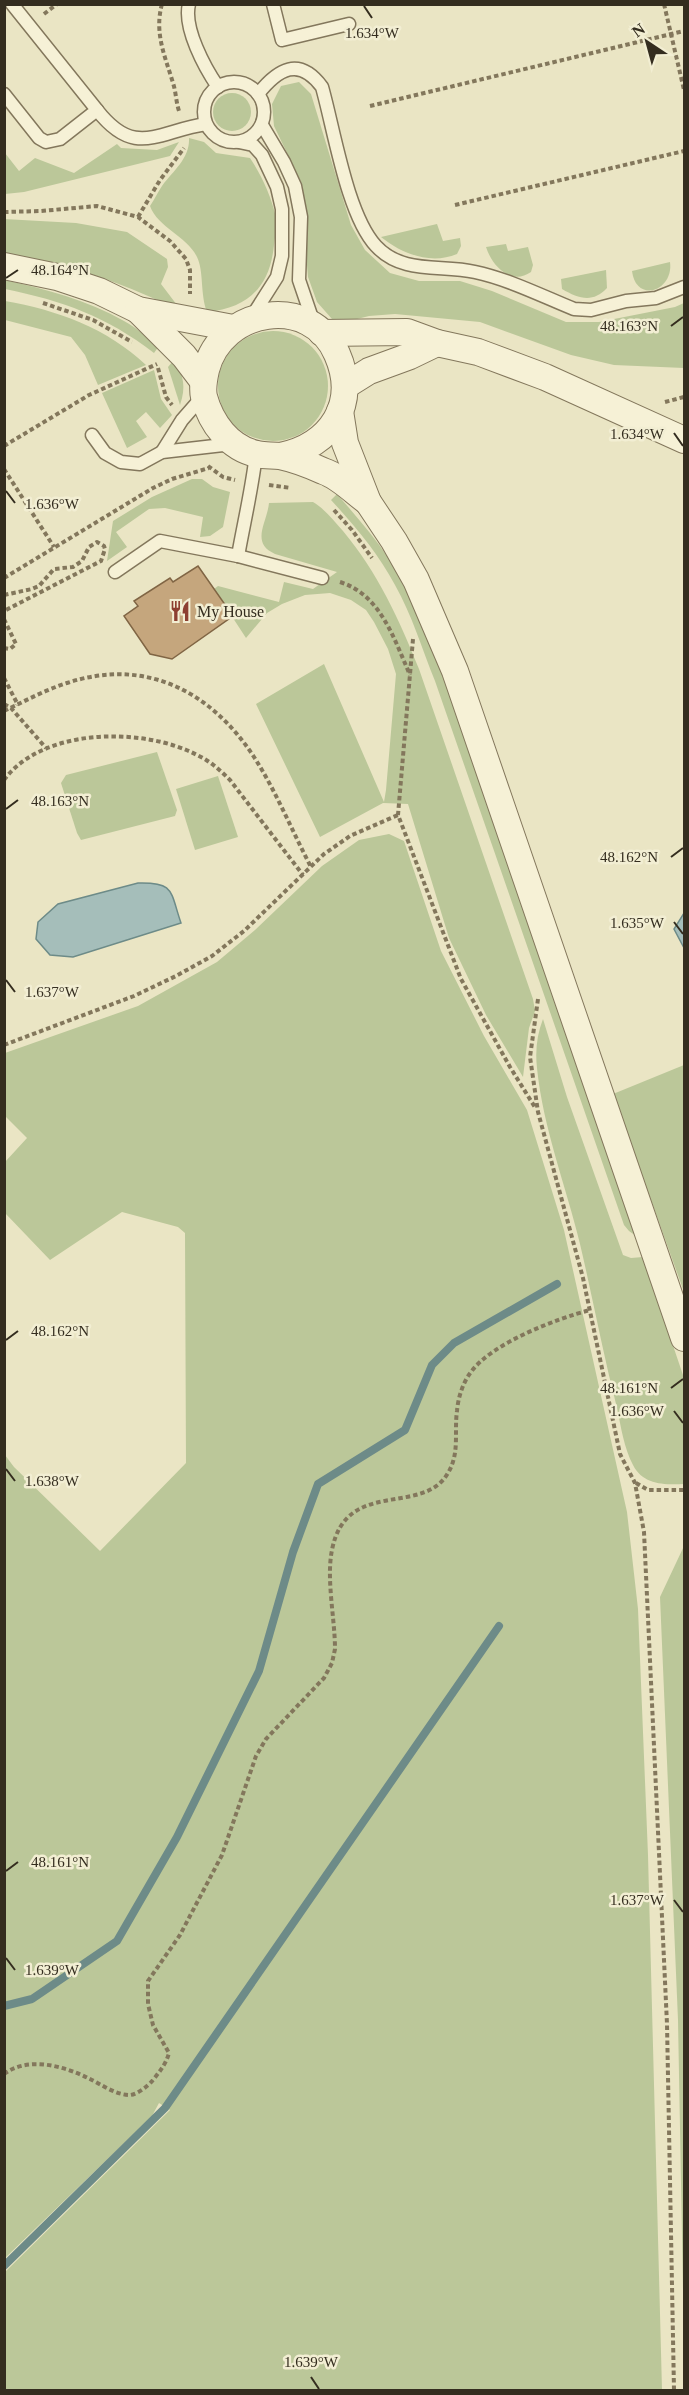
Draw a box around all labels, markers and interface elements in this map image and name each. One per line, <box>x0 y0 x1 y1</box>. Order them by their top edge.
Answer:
north arrow <box>617 12 677 72</box>
text: N <box>629 20 649 41</box>
text: 1.634°W <box>345 25 400 41</box>
text: 48.164°N <box>31 262 89 278</box>
text: 48.163°N <box>600 318 658 334</box>
text: 1.634°W <box>610 426 665 442</box>
text: 1.636°W <box>25 496 80 512</box>
restaurant icon: My House <box>168 599 192 623</box>
place label: My House <box>197 603 264 621</box>
text: 48.163°N <box>31 793 89 809</box>
text: 48.162°N <box>600 849 658 865</box>
text: 1.635°W <box>610 915 665 931</box>
text: 1.637°W <box>25 984 80 1000</box>
text: 48.162°N <box>31 1323 89 1339</box>
text: 48.161°N <box>600 1380 658 1396</box>
text: 1.636°W <box>610 1403 665 1419</box>
text: 1.638°W <box>25 1473 80 1489</box>
text: 48.161°N <box>31 1854 89 1870</box>
text: 1.637°W <box>610 1892 665 1908</box>
text: 1.639°W <box>25 1962 80 1978</box>
text: 1.639°W <box>284 2354 339 2370</box>

